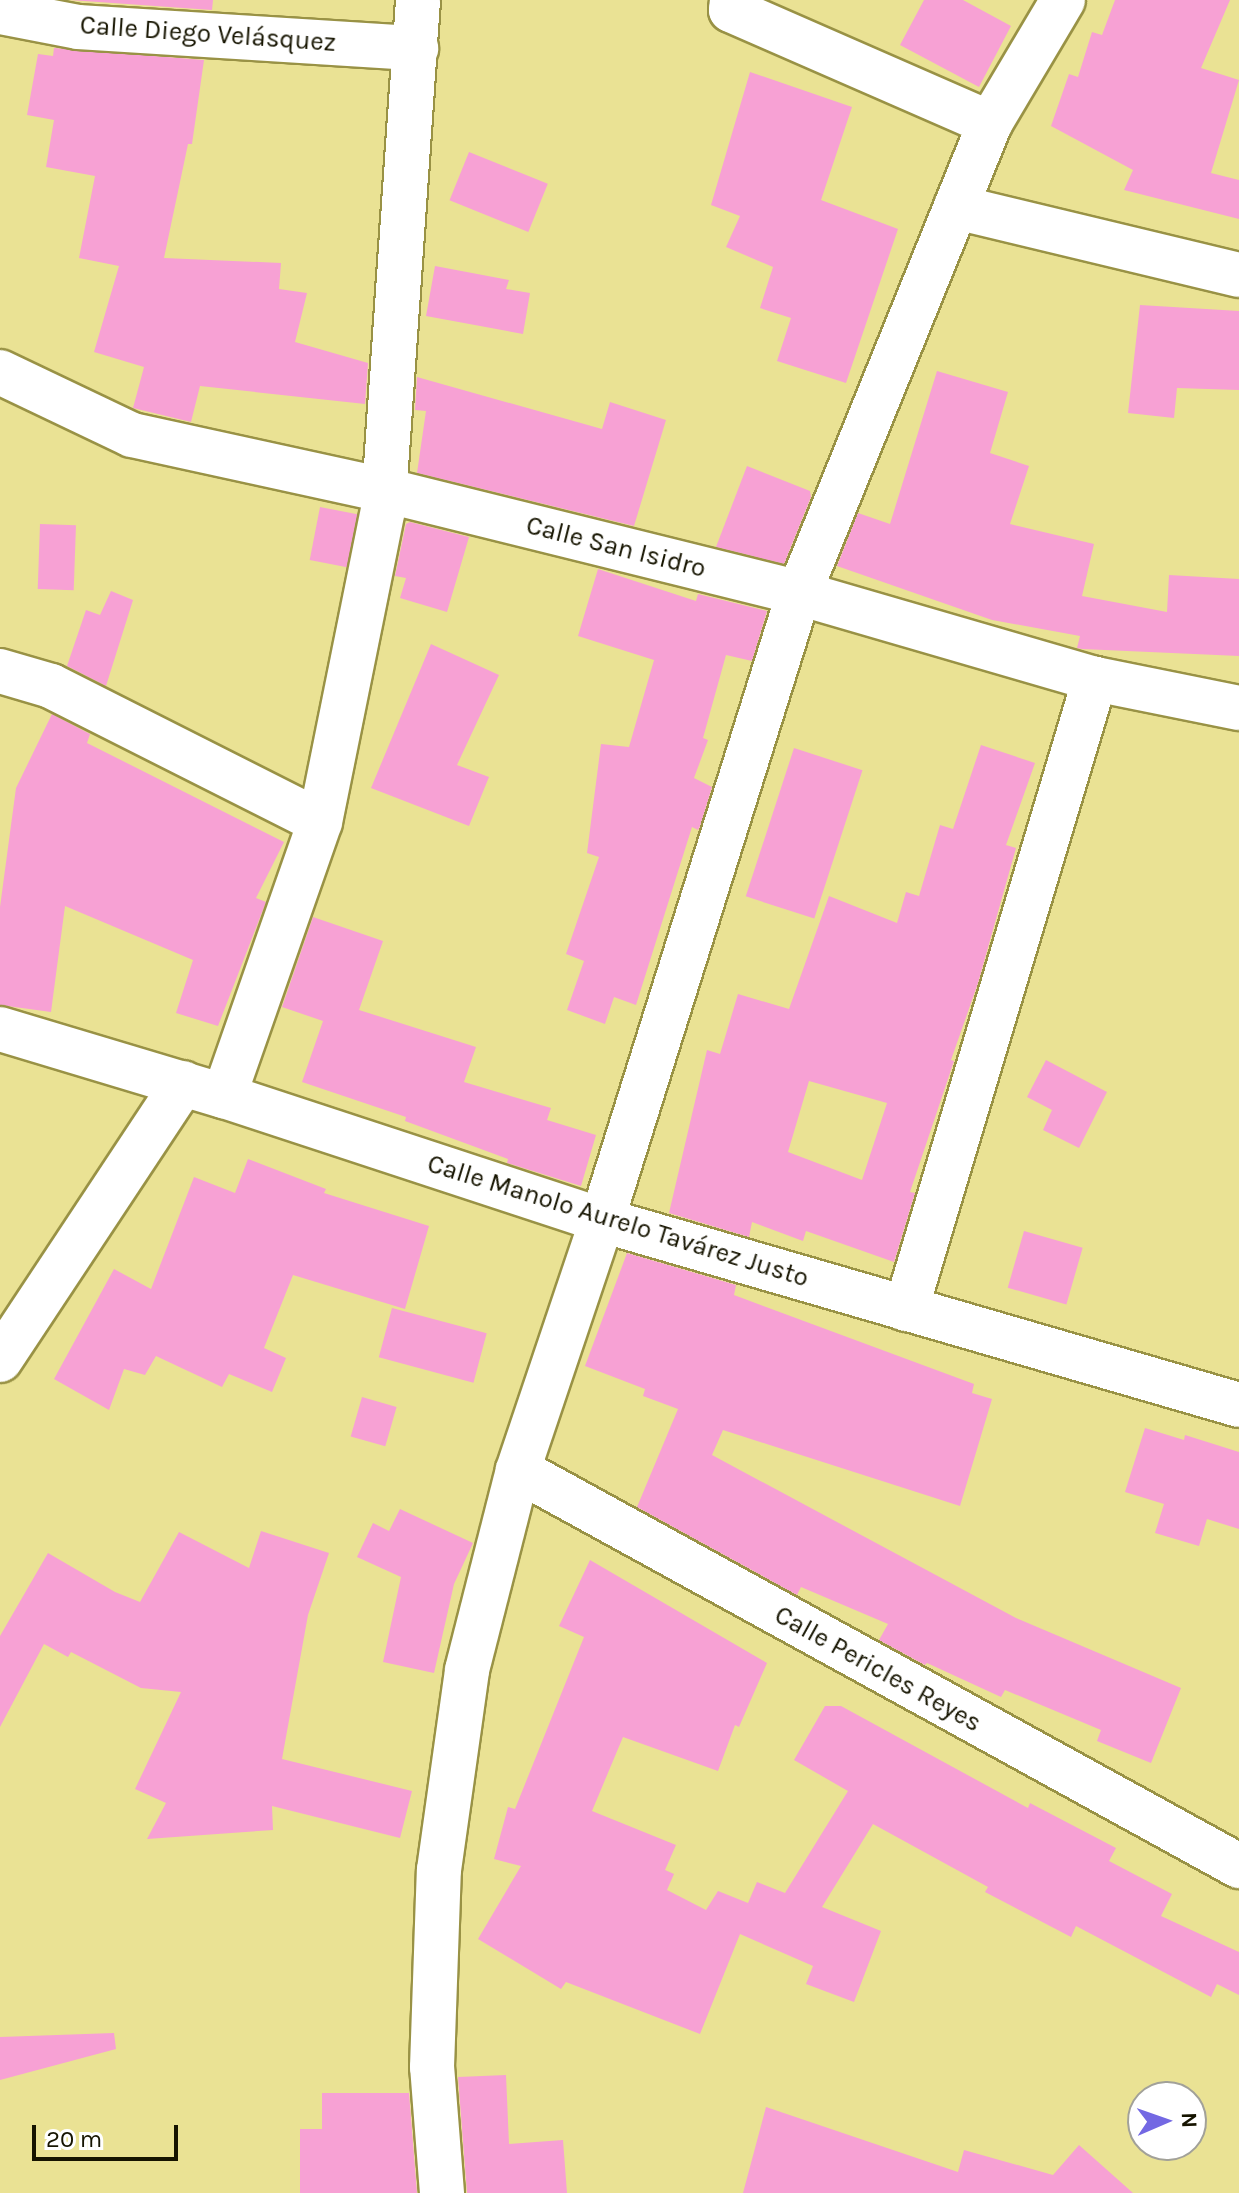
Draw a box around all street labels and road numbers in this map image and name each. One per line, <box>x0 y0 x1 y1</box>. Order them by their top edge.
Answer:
street label: Calle Diego Velásquez <box>79 9 337 59</box>
street label: Calle San Isidro <box>523 510 709 584</box>
street label: Calle Manolo Aurelo Tavárez Justo <box>424 1148 812 1294</box>
street label: Calle Pericles Reyes <box>769 1599 987 1739</box>

